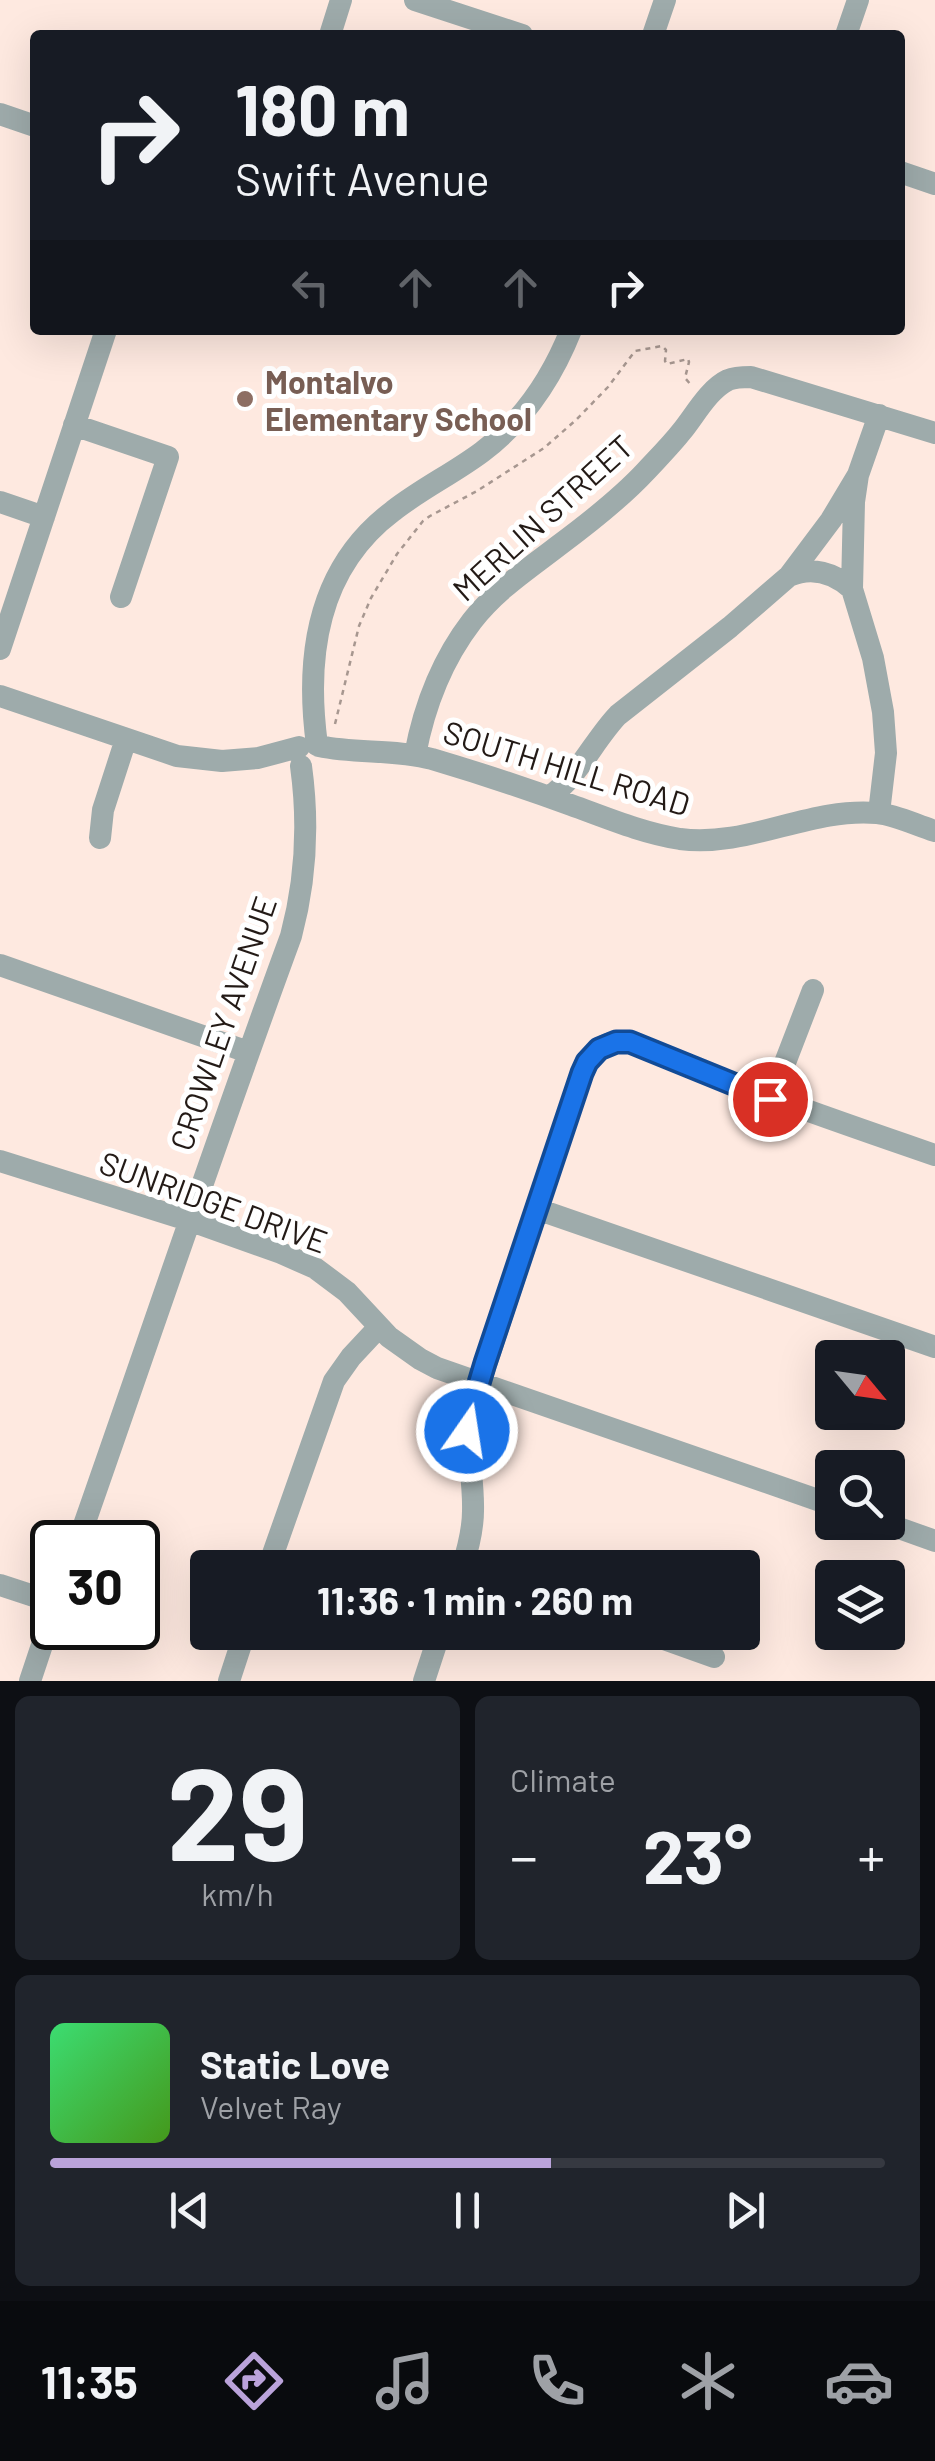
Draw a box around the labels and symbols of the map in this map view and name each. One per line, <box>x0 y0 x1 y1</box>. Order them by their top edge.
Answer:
place label: Montalvo Elementary School <box>265 362 532 437</box>
marker: Montalvo Elementary School <box>234 388 256 410</box>
street label: MERLIN STREET <box>444 426 640 608</box>
street label: SOUTH HILL ROAD <box>439 711 695 823</box>
street label: CROWLEY AVENUE <box>161 891 283 1155</box>
pin <box>728 1057 813 1142</box>
street label: SUNRIDGE DRIVE <box>95 1142 333 1260</box>
north arrow <box>815 1340 905 1430</box>
position arrow <box>415 1379 519 1483</box>
speed limit sign: 30 <box>30 1520 160 1650</box>

